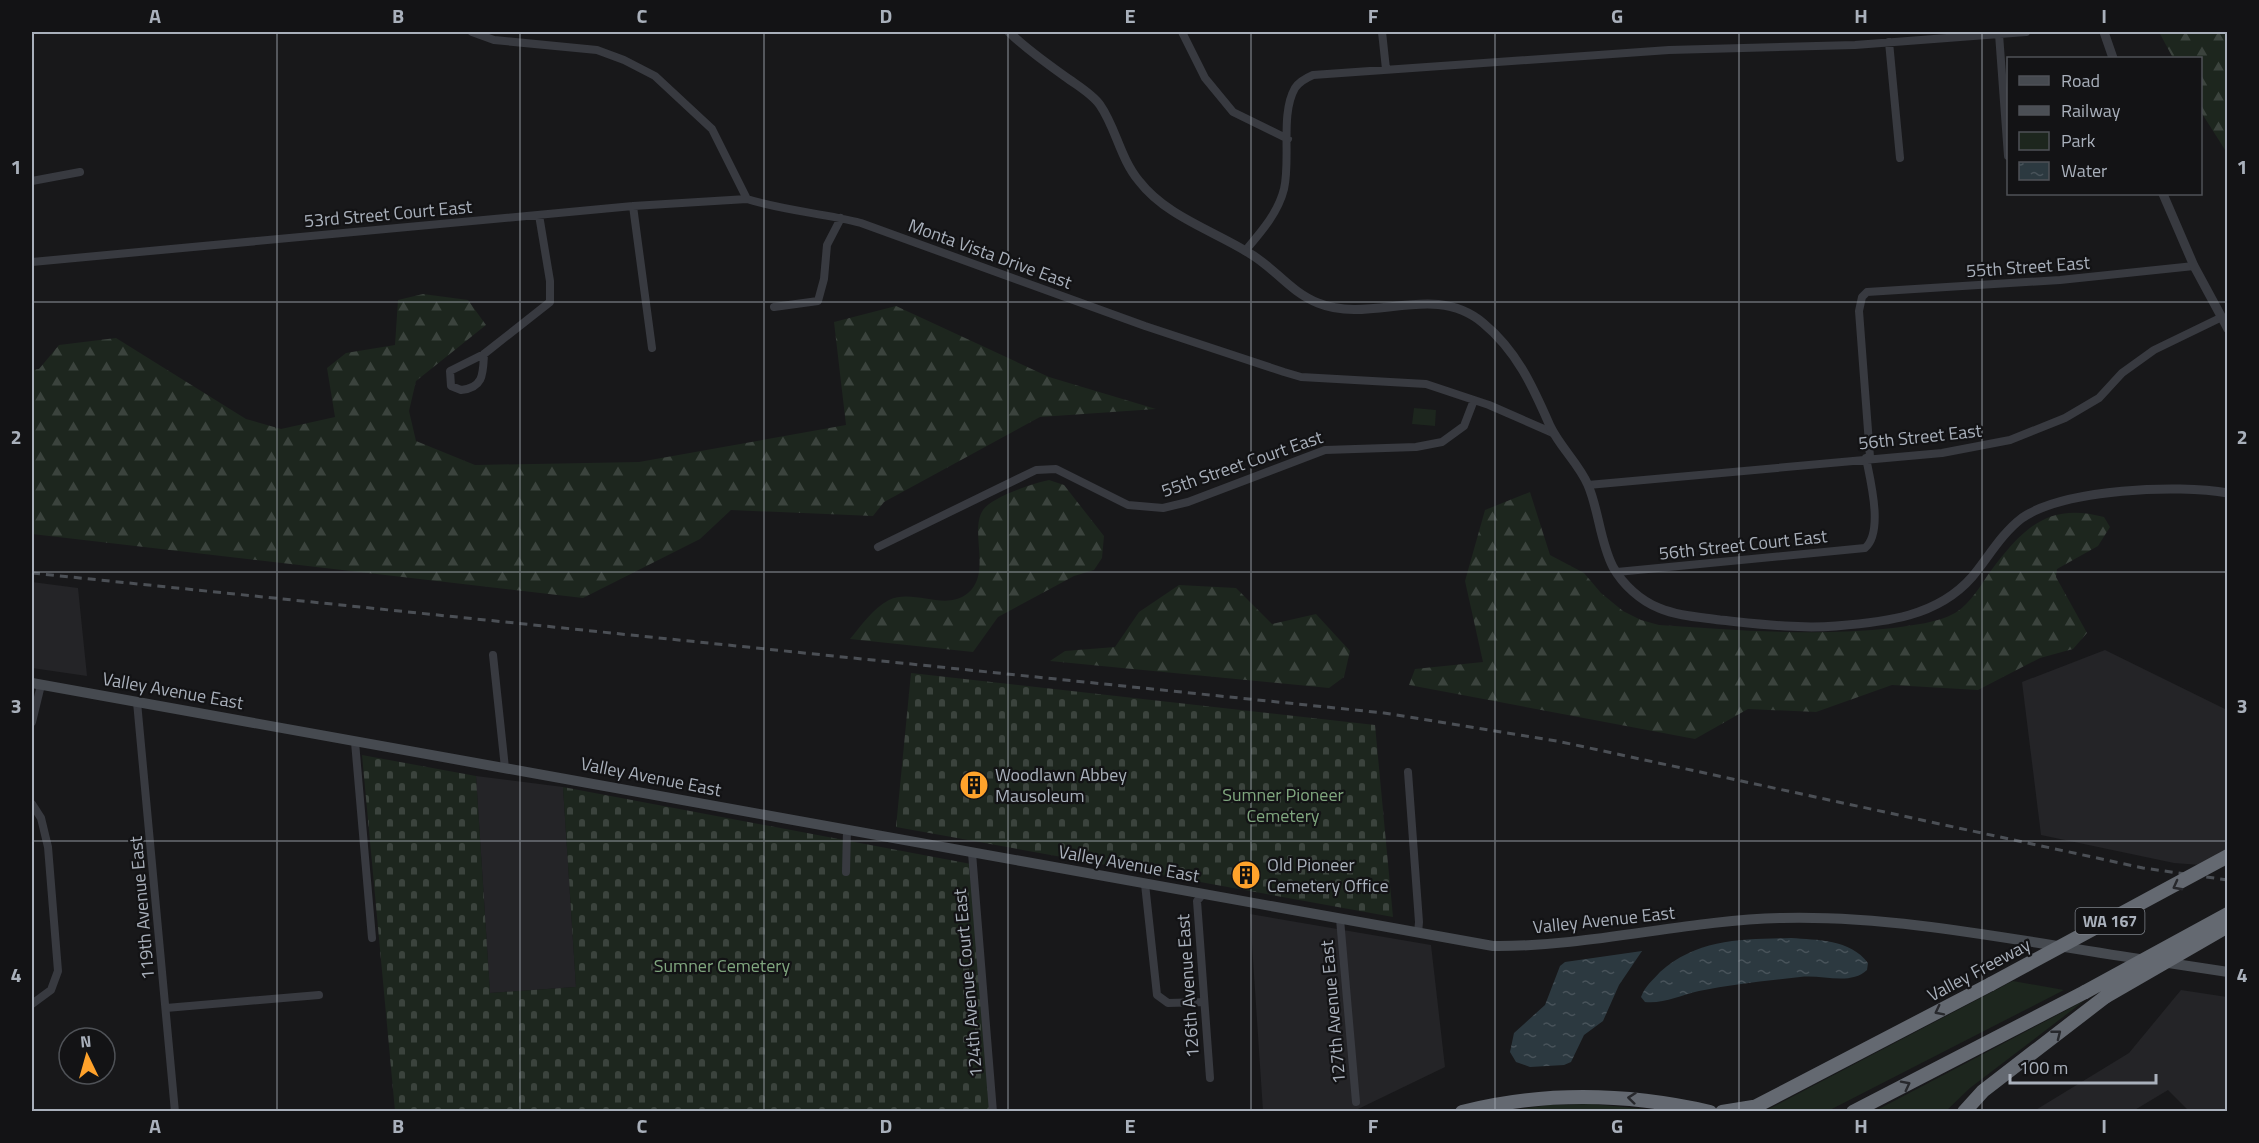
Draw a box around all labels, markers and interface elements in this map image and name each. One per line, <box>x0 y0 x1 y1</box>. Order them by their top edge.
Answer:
text: A <box>149 0 161 31</box>
text: B <box>392 0 404 31</box>
text: C <box>637 0 648 31</box>
text: D <box>880 0 892 31</box>
text: E <box>1124 0 1136 31</box>
text: F <box>1368 0 1379 31</box>
text: G <box>1611 0 1623 31</box>
text: H <box>1854 0 1868 31</box>
text: I <box>2101 0 2107 31</box>
legend <box>2007 57 2202 195</box>
text: Road <box>2061 67 2100 94</box>
text: Railway <box>2061 97 2121 124</box>
text: Park <box>2061 127 2096 154</box>
text: 1 <box>10 151 22 182</box>
text: 1 <box>2236 151 2248 182</box>
text: Water <box>2061 157 2107 184</box>
street label: 53rd Street Court East <box>303 193 474 234</box>
street label: Monta Vista Drive East <box>904 211 1076 296</box>
street label: 55th Street East <box>1965 249 2091 284</box>
street label: 56th Street East <box>1857 417 1984 456</box>
text: 2 <box>10 421 22 452</box>
text: 2 <box>2236 421 2248 452</box>
street label: 55th Street Court East <box>1157 423 1327 504</box>
street label: 56th Street Court East <box>1657 522 1829 567</box>
street label: Valley Avenue East <box>100 665 246 716</box>
text: 3 <box>10 690 22 721</box>
text: 3 <box>2236 690 2248 721</box>
street label: Valley Avenue East <box>578 750 724 804</box>
place label: Woodlawn Abbey Mausoleum <box>995 761 1127 809</box>
building icon: Woodlawn Abbey Mausoleum <box>958 769 990 801</box>
park label: Sumner Pioneer Cemetery <box>1222 781 1344 829</box>
street label: 119th Avenue East <box>122 834 161 981</box>
street label: Valley Avenue East <box>1056 838 1202 889</box>
place label: Old Pioneer Cemetery Office <box>1267 851 1389 899</box>
building icon: Old Pioneer Cemetery Office <box>1230 859 1262 891</box>
one-way arrow <box>2173 879 2183 890</box>
street label: 124th Avenue Court East <box>946 887 989 1079</box>
street label: Valley Avenue East <box>1532 899 1677 940</box>
road number: WA 167 <box>2076 908 2144 934</box>
street label: 126th Avenue East <box>1169 913 1206 1059</box>
street label: Valley Freeway <box>1922 931 2035 1008</box>
street label: 127th Avenue East <box>1313 938 1352 1085</box>
park label: Sumner Cemetery <box>654 952 791 979</box>
text: 4 <box>10 959 22 990</box>
text: 4 <box>2236 959 2248 990</box>
one-way arrow <box>1934 1004 1945 1015</box>
north arrow <box>57 1026 117 1086</box>
text: N <box>79 1029 92 1053</box>
one-way arrow <box>2051 1030 2062 1041</box>
scale bar <box>2010 1047 2156 1085</box>
text: 100 m <box>2019 1054 2068 1081</box>
one-way arrow <box>1899 1081 1910 1092</box>
one-way arrow <box>1627 1092 1636 1105</box>
text: A <box>149 1110 161 1141</box>
text: B <box>392 1110 404 1141</box>
text: C <box>637 1110 648 1141</box>
text: D <box>880 1110 892 1141</box>
text: E <box>1124 1110 1136 1141</box>
text: F <box>1368 1110 1379 1141</box>
text: G <box>1611 1110 1623 1141</box>
text: H <box>1854 1110 1868 1141</box>
text: I <box>2101 1110 2107 1141</box>

